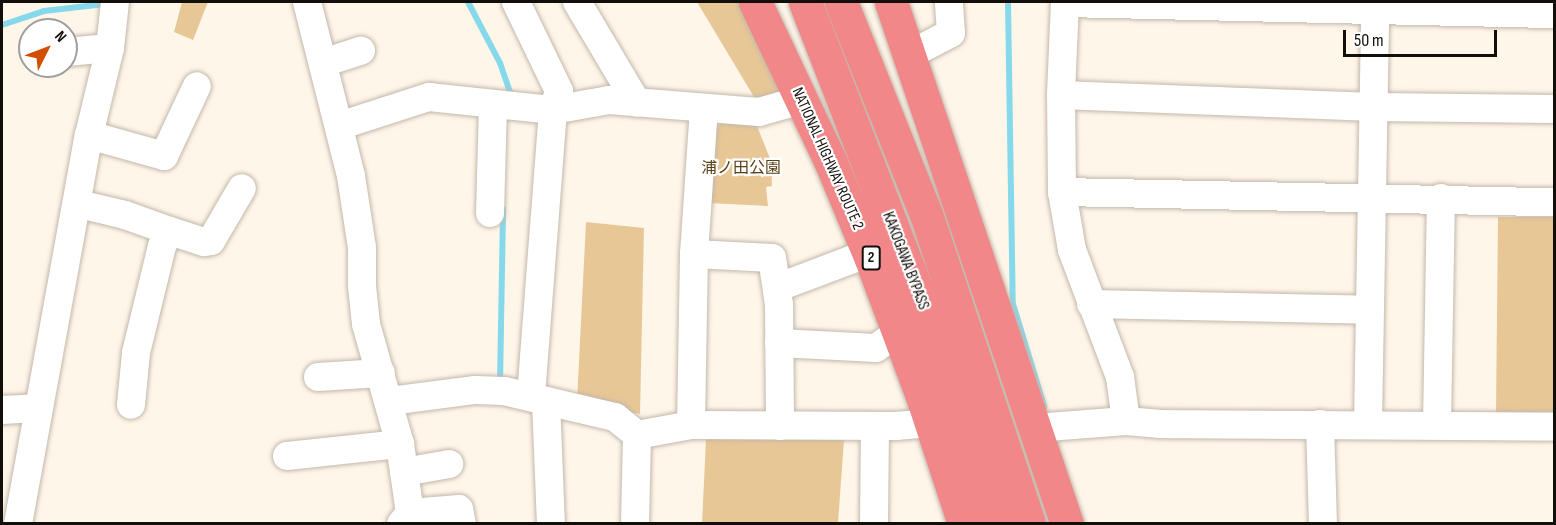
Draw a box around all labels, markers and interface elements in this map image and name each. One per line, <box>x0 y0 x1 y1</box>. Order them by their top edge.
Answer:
north arrow <box>18 18 78 78</box>
scale bar <box>1346 18 1500 56</box>
text: N <box>50 27 70 46</box>
text: 50 m <box>1354 30 1384 51</box>
street label: NATIONAL HIGHWAY ROUTE 2 <box>787 85 867 233</box>
park label: 浦ノ田公園 <box>701 159 781 179</box>
street label: KAKOGAWA BYPASS <box>878 209 932 313</box>
road number: 2 <box>860 246 882 270</box>

